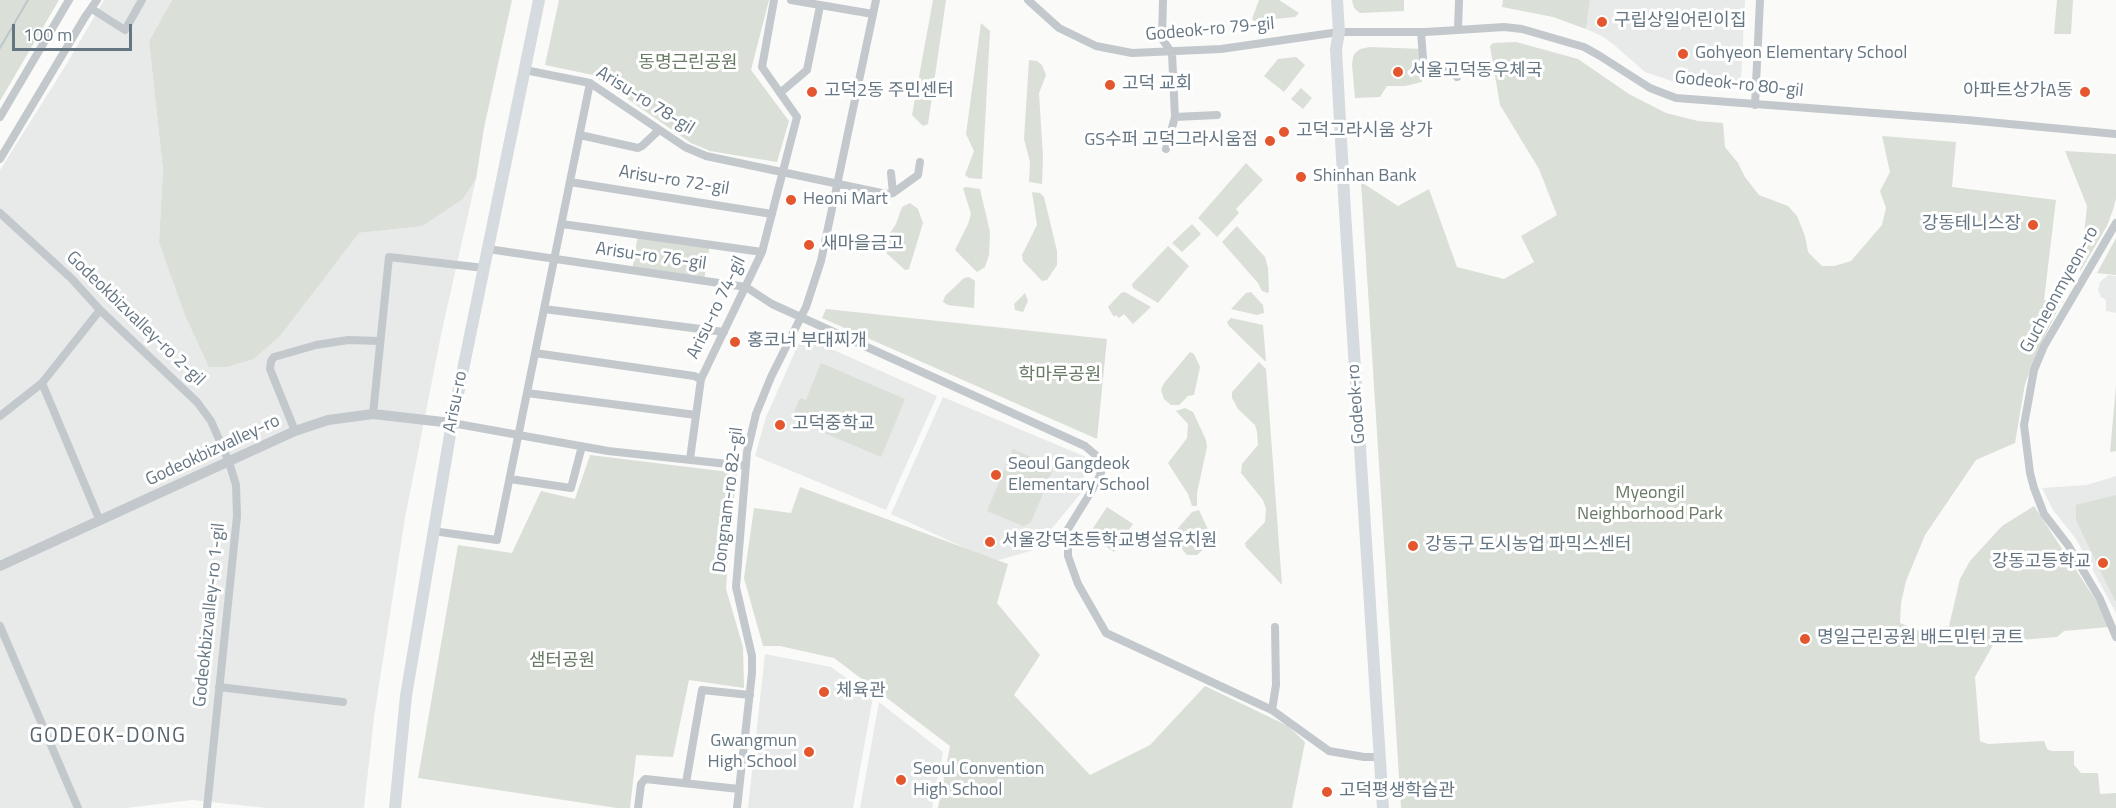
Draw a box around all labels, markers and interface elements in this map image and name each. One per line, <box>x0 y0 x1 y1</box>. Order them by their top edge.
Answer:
place label: 구립상일어린이집 <box>1614 11 1746 33</box>
scale bar <box>15 12 135 50</box>
street label: Godeok-ro 79-gil <box>1145 14 1275 46</box>
marker: 구립상일어린이집 <box>1595 15 1609 29</box>
text: 100 m <box>23 21 72 48</box>
place label: Gohyeon Elementary School <box>1695 43 1908 65</box>
marker: Gohyeon Elementary School <box>1676 47 1690 61</box>
park label: 동명근린공원 <box>638 53 738 75</box>
place label: 서울고덕동우체국 <box>1410 61 1542 83</box>
street label: Arisu-ro 78-gil <box>592 62 698 140</box>
marker: 서울고덕동우체국 <box>1391 65 1405 79</box>
street label: Godeok-ro 80-gil <box>1673 67 1805 103</box>
place label: 고덕 교회 <box>1122 74 1192 96</box>
marker: 고덕 교회 <box>1103 78 1117 92</box>
place label: 고덕2동 주민센터 <box>824 81 954 103</box>
place label: 아파트상가A동 <box>1963 81 2073 103</box>
marker: 고덕2동 주민센터 <box>805 85 819 99</box>
marker: 아파트상가A동 <box>2078 85 2092 99</box>
place label: 고덕그라시움 상가 <box>1296 121 1432 143</box>
marker: 고덕그라시움 상가 <box>1277 125 1291 139</box>
place label: GS수퍼 고덕그라시움점 <box>1084 130 1258 152</box>
marker: GS수퍼 고덕그라시움점 <box>1263 134 1277 148</box>
street label: Arisu-ro 72-gil <box>617 162 731 200</box>
place label: Shinhan Bank <box>1313 166 1417 188</box>
marker: Shinhan Bank <box>1294 170 1308 184</box>
place label: Heoni Mart <box>803 189 888 211</box>
marker: Heoni Mart <box>784 193 798 207</box>
place label: 강동테니스장 <box>1922 214 2021 236</box>
marker: 강동테니스장 <box>2026 218 2040 232</box>
street label: Gucheonmyeon-ro <box>2016 223 2104 357</box>
place label: 새마을금고 <box>821 234 904 256</box>
marker: 새마을금고 <box>802 238 816 252</box>
street label: Arisu-ro 76-gil <box>594 239 708 275</box>
street label: Godeokbizvalley-ro 2-gil <box>61 247 209 391</box>
street label: Arisu-ro 74-gil <box>683 253 751 363</box>
place label: 홍코너 부대찌개 <box>747 331 867 353</box>
marker: 홍코너 부대찌개 <box>728 335 742 349</box>
street label: Godeok-ro <box>1343 363 1371 445</box>
park label: 학마루공원 <box>1019 365 1101 387</box>
street label: Arisu-ro <box>439 369 473 435</box>
street label: Godeokbizvalley-ro <box>142 410 284 492</box>
place label: 고덕중학교 <box>792 414 875 436</box>
marker: 고덕중학교 <box>773 418 787 432</box>
street label: Dongnam-ro 82-gil <box>709 426 749 574</box>
place label: Seoul Gangdeok Elementary School <box>1008 454 1150 496</box>
marker: Seoul Gangdeok Elementary School <box>989 468 1003 482</box>
park label: Myeongil Neighborhood Park <box>1577 483 1723 526</box>
street label: Godeokbizvalley-ro 1-gil <box>190 522 230 708</box>
place label: 서울강덕초등학교병설유치원 <box>1002 531 1217 553</box>
marker: 서울강덕초등학교병설유치원 <box>983 535 997 549</box>
place label: 강동구 도시농업 파믹스센터 <box>1425 535 1632 557</box>
marker: 강동구 도시농업 파믹스센터 <box>1406 539 1420 553</box>
place label: 강동고등학교 <box>1992 552 2091 574</box>
marker: 강동고등학교 <box>2096 556 2110 570</box>
place label: 명일근린공원 배드민턴 코트 <box>1817 628 2024 650</box>
marker: 명일근린공원 배드민턴 코트 <box>1798 632 1812 646</box>
park label: 샘터공원 <box>529 651 595 673</box>
place label: 체육관 <box>836 681 886 703</box>
marker: 체육관 <box>817 685 831 699</box>
district label: GODEOK-DONG <box>29 724 187 750</box>
place label: Gwangmun High School <box>708 731 797 774</box>
marker: Gwangmun High School <box>802 745 816 759</box>
place label: Seoul Convention High School <box>913 759 1044 802</box>
marker: Seoul Convention High School <box>894 773 908 787</box>
place label: 고덕평생학습관 <box>1339 781 1455 803</box>
marker: 고덕평생학습관 <box>1320 785 1334 799</box>

